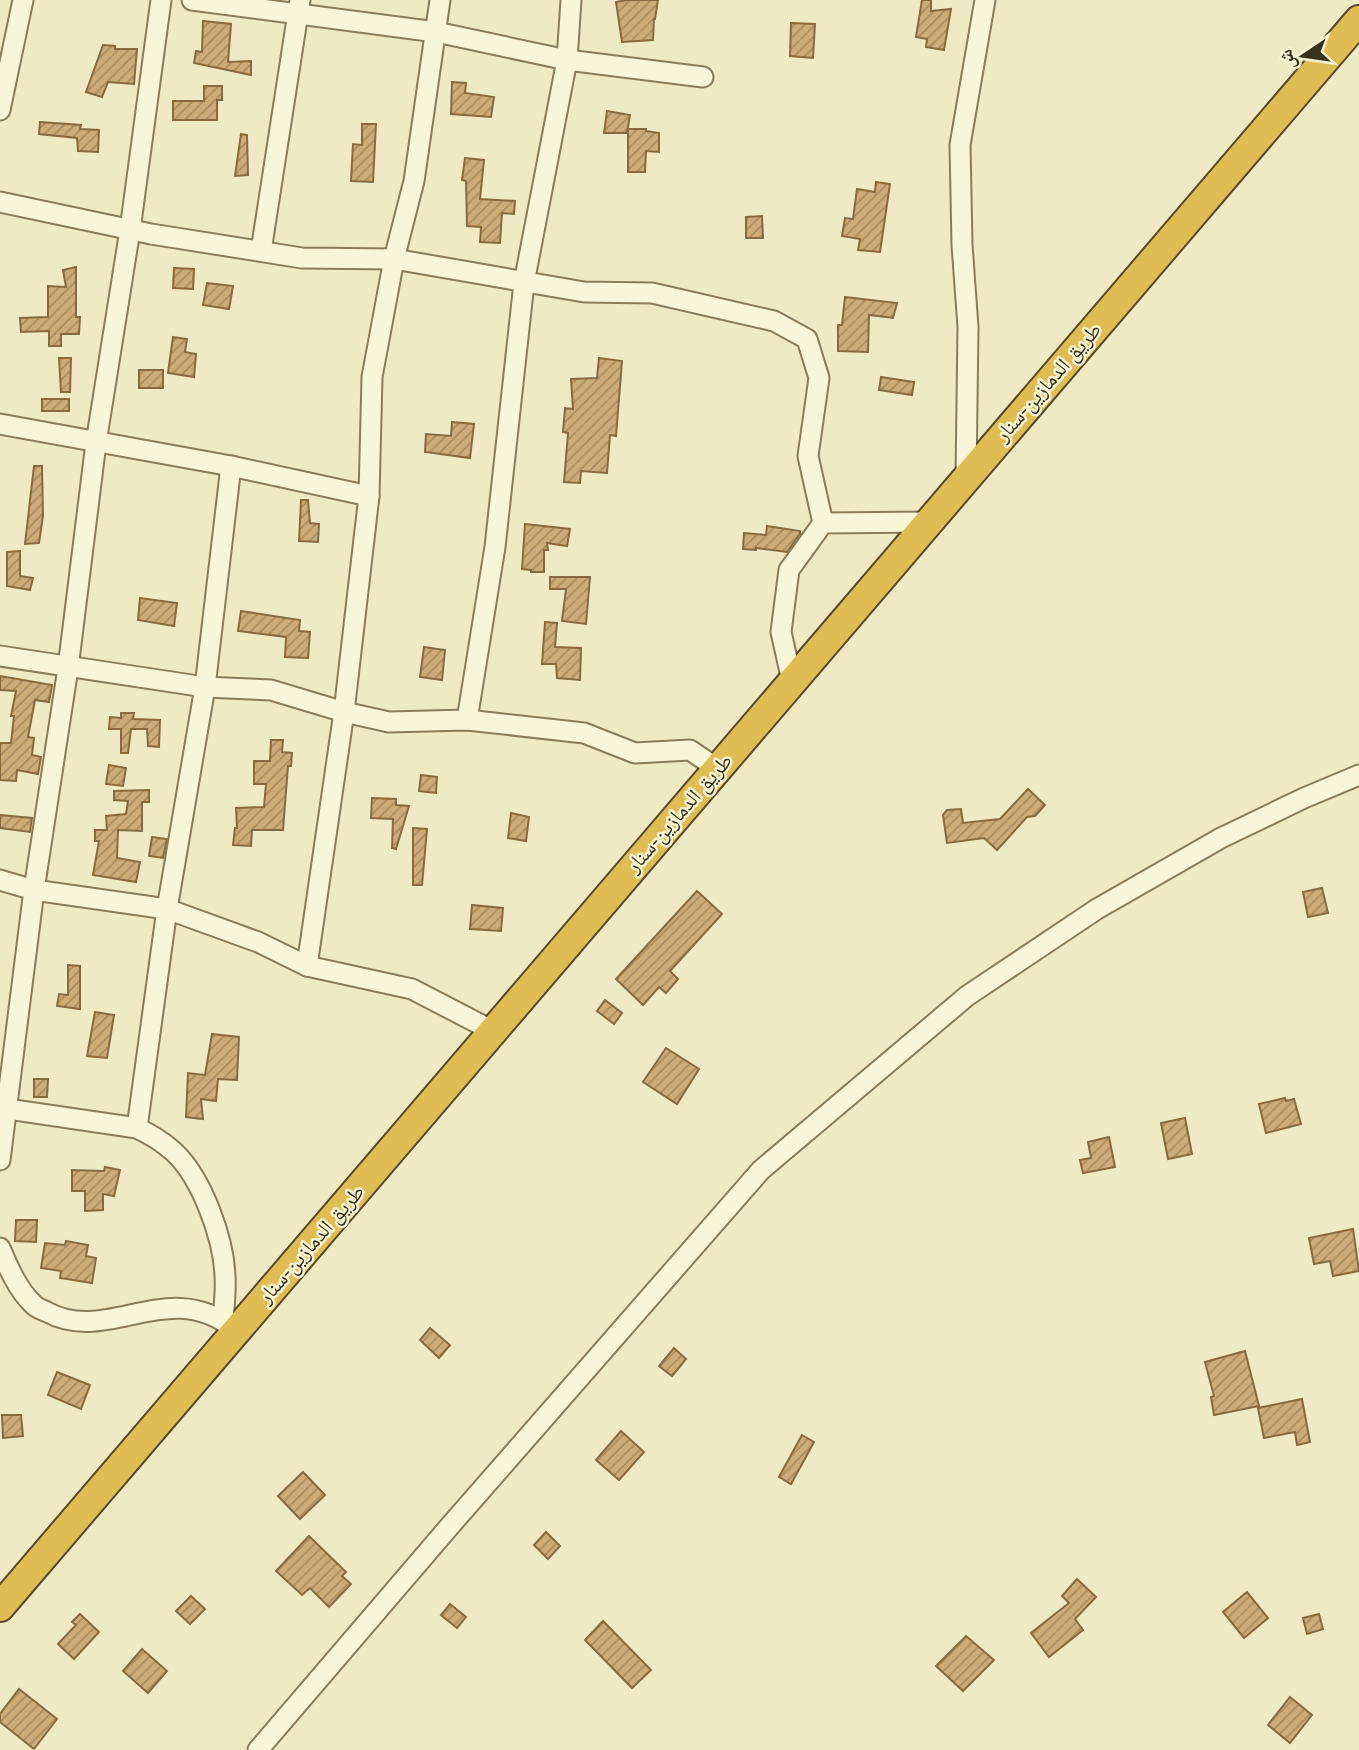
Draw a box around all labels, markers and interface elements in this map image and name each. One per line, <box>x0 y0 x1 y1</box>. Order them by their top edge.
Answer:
north arrow <box>1268 21 1338 91</box>
text: ش <box>1272 46 1307 73</box>
street label: طريق الدمازين-سنار <box>987 316 1112 452</box>
street label: طريق الدمازين-سنار <box>618 747 743 883</box>
street label: طريق الدمازين-سنار <box>250 1178 375 1314</box>

